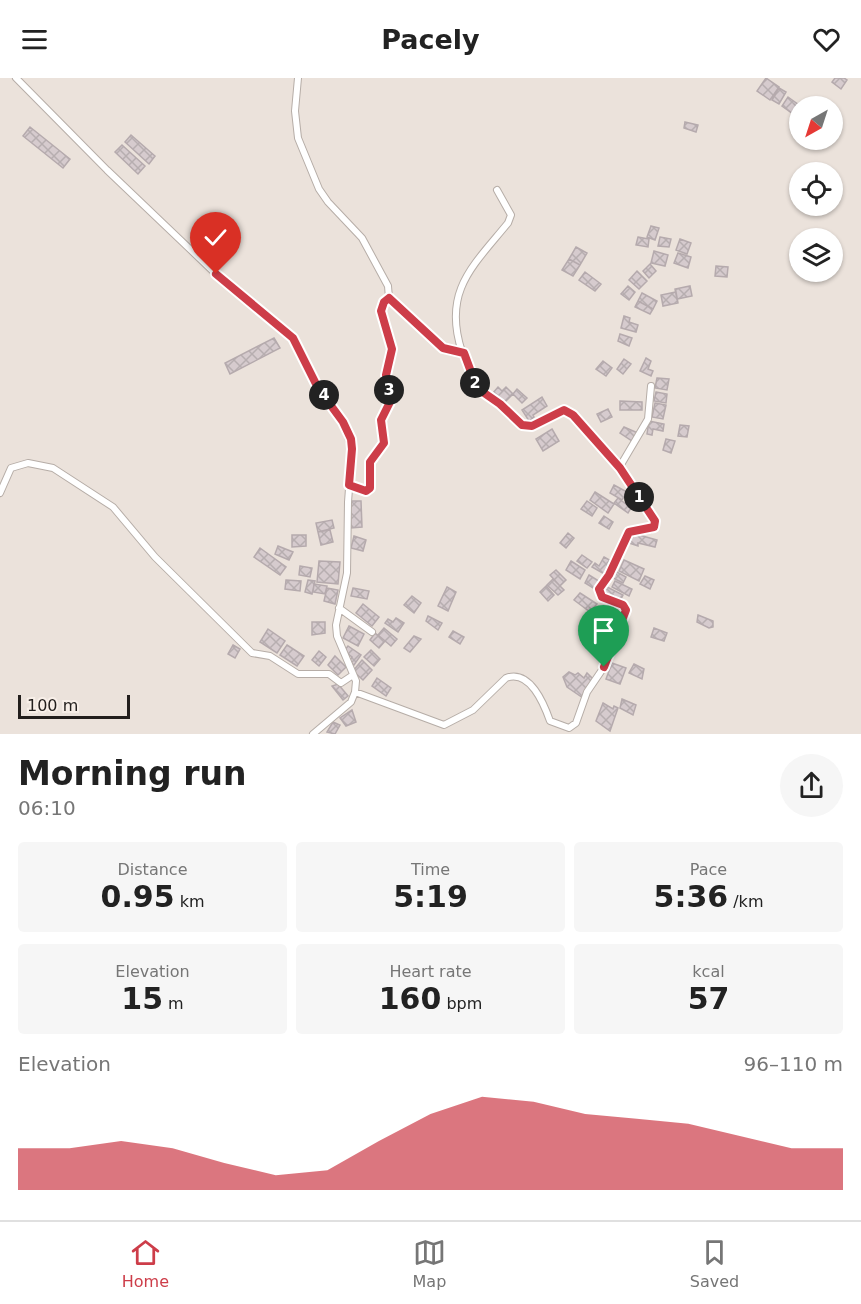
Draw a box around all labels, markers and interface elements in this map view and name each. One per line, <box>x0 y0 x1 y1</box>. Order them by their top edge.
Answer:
icon: menu <box>18 23 51 56</box>
icon: heart <box>810 23 843 56</box>
text: Pacely <box>381 24 480 55</box>
north arrow <box>789 96 843 150</box>
map controls <box>789 96 843 282</box>
button: locate <box>789 162 843 216</box>
pin <box>190 212 241 274</box>
icon: check <box>199 221 232 254</box>
button: layers <box>789 228 843 282</box>
pin: 2 <box>460 368 490 398</box>
text: 2 <box>469 373 481 392</box>
pin: 3 <box>374 375 404 405</box>
pin: 4 <box>309 380 339 410</box>
text: 3 <box>383 380 395 399</box>
text: 4 <box>318 385 330 404</box>
pin: 1 <box>624 482 654 512</box>
text: 1 <box>633 487 645 506</box>
pin <box>578 605 629 667</box>
icon: arrive <box>587 614 620 647</box>
scale bar <box>18 692 130 720</box>
text: 100 m <box>27 696 78 715</box>
text: Morning run <box>18 754 246 793</box>
button: share <box>780 754 843 817</box>
text: 06:10 <box>18 796 76 820</box>
text: Distance <box>118 860 187 879</box>
text: Time <box>411 860 450 879</box>
text: Pace <box>690 860 727 879</box>
text: 0.95 <box>101 879 175 914</box>
text: 5:19 <box>393 879 468 914</box>
text: 5:36 <box>654 879 728 914</box>
text: km <box>175 892 204 911</box>
text: /km <box>728 892 763 911</box>
text: Elevation <box>115 962 190 981</box>
text: Heart rate <box>389 962 472 981</box>
text: kcal <box>692 962 725 981</box>
text: 15 <box>121 981 163 1016</box>
text: 160 <box>379 981 441 1016</box>
text: 57 <box>688 981 729 1016</box>
text: m <box>163 994 184 1013</box>
text: bpm <box>441 994 482 1013</box>
text: Elevation <box>18 1052 111 1076</box>
text: 96–110 m <box>744 1052 843 1076</box>
tab: Home <box>122 1236 169 1291</box>
tab: Map <box>413 1236 446 1291</box>
tab: Saved <box>690 1236 739 1291</box>

